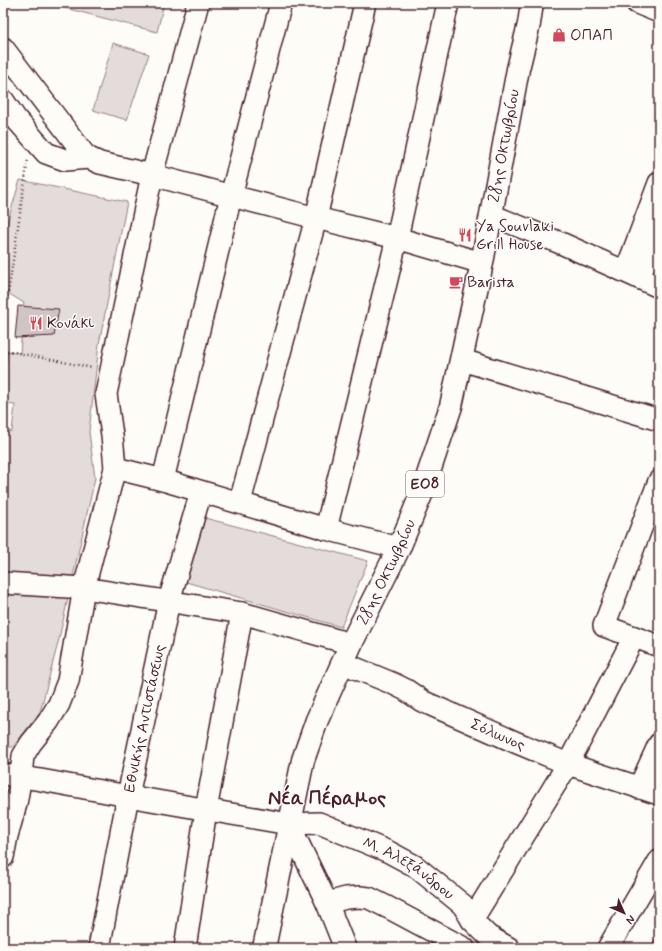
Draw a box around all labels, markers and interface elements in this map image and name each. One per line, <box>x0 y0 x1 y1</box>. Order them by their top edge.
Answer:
place label: ΟΠΑΠ <box>570 25 613 46</box>
shop icon: ΟΠΑΠ <box>551 27 567 43</box>
street label: 28ης Οκτωβρίου <box>483 87 525 204</box>
place label: Ya Souvlaki Grill House <box>476 216 554 255</box>
restaurant icon: Ya Souvlaki Grill House <box>457 227 473 243</box>
place label: Barista <box>467 272 515 293</box>
cafe icon: Barista <box>448 274 464 290</box>
place label: Κονάκι <box>47 313 94 334</box>
restaurant icon: Κονάκι <box>28 315 44 331</box>
road number: ΕΟ8 <box>406 471 444 497</box>
street label: 28ης Οκτωβρίου <box>352 516 420 628</box>
street label: Εθνικής Αντιστάσεως <box>119 643 170 794</box>
street label: Σόλωνος <box>467 713 528 756</box>
district label: Νέα Πέραμος <box>268 784 386 812</box>
street label: Μ. Αλεξάνδρου <box>359 832 459 904</box>
north arrow <box>604 893 644 933</box>
text: N <box>623 912 638 927</box>

